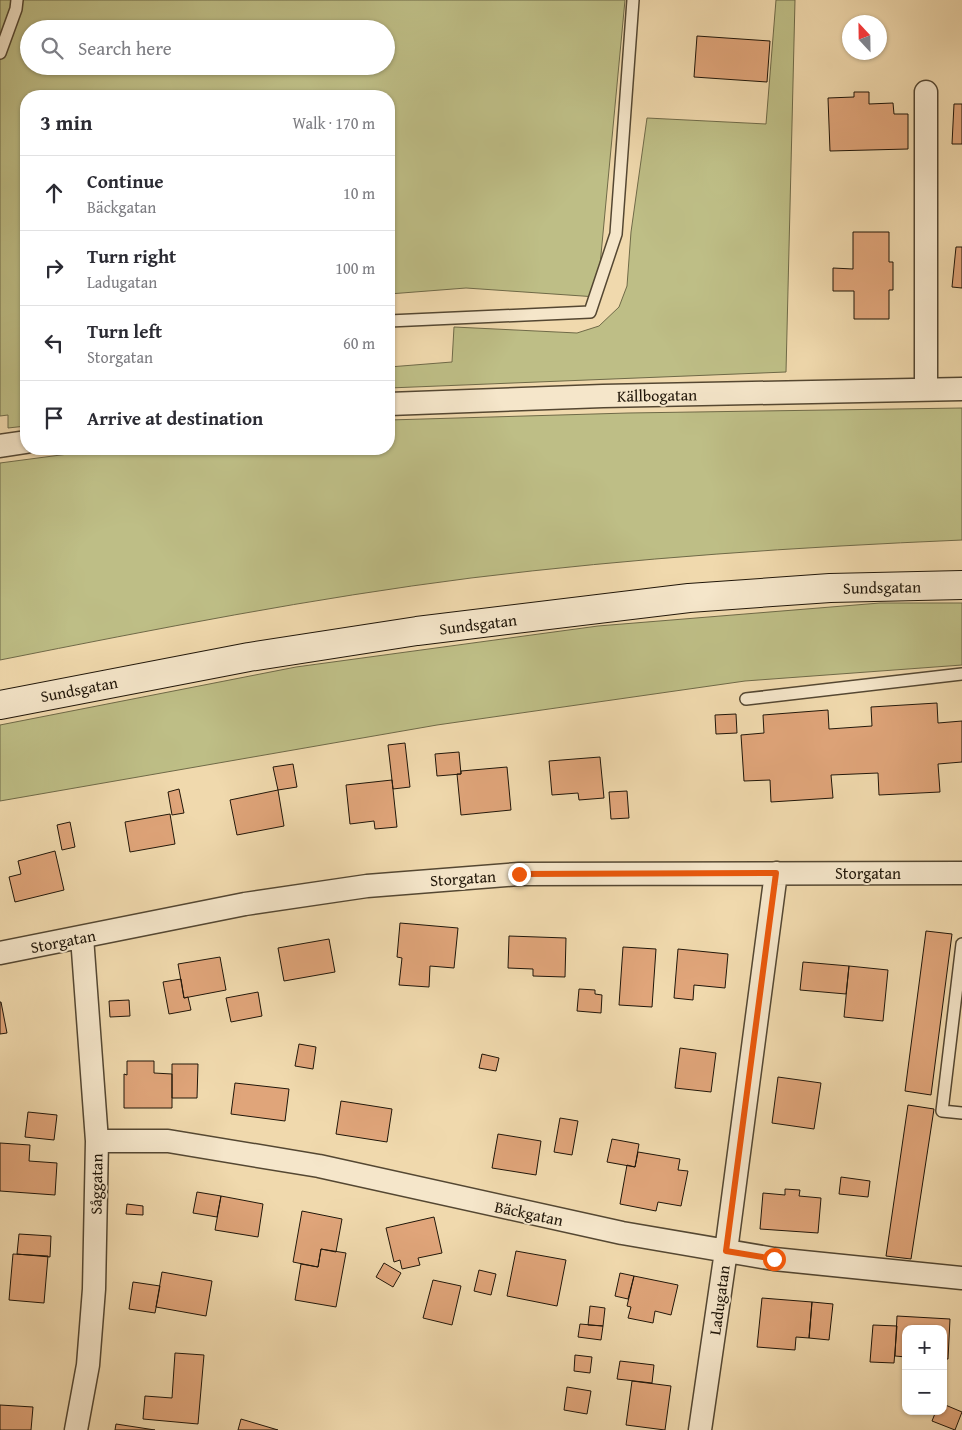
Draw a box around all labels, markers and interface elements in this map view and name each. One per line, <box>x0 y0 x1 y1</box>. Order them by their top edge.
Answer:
north arrow <box>842 15 887 60</box>
search box <box>20 20 395 75</box>
icon: search <box>38 34 66 62</box>
text: Search here <box>78 34 172 62</box>
text: 3 min <box>40 107 92 138</box>
text: Walk · 170 m <box>292 111 375 135</box>
text: Continue <box>87 167 164 195</box>
icon: ahead <box>40 179 68 207</box>
text: 10 m <box>343 181 375 205</box>
text: Bäckgatan <box>87 195 156 219</box>
text: Turn right <box>87 242 176 270</box>
icon: right <box>40 254 68 282</box>
text: 100 m <box>335 256 375 280</box>
text: Ladugatan <box>87 270 157 294</box>
text: Turn left <box>87 317 162 345</box>
icon: left <box>40 329 68 357</box>
text: 60 m <box>343 331 375 355</box>
text: Storgatan <box>87 345 153 369</box>
street label: Källbogatan <box>617 382 697 408</box>
icon: arrive <box>40 404 68 432</box>
text: Arrive at destination <box>87 404 263 432</box>
street label: Sundsgatan <box>843 574 921 600</box>
street label: Sundsgatan <box>438 607 518 641</box>
street label: Sundsgatan <box>38 670 120 708</box>
street label: Storgatan <box>835 861 901 885</box>
route end <box>508 863 531 886</box>
street label: Storgatan <box>429 864 497 892</box>
street label: Storgatan <box>28 923 98 959</box>
street label: Såggatan <box>83 1153 109 1215</box>
street label: Bäckgatan <box>493 1194 565 1232</box>
route start <box>763 1248 786 1271</box>
street label: Ladugatan <box>702 1264 736 1336</box>
map controls <box>902 1325 947 1415</box>
button: + <box>902 1325 947 1370</box>
button: − <box>902 1370 947 1415</box>

